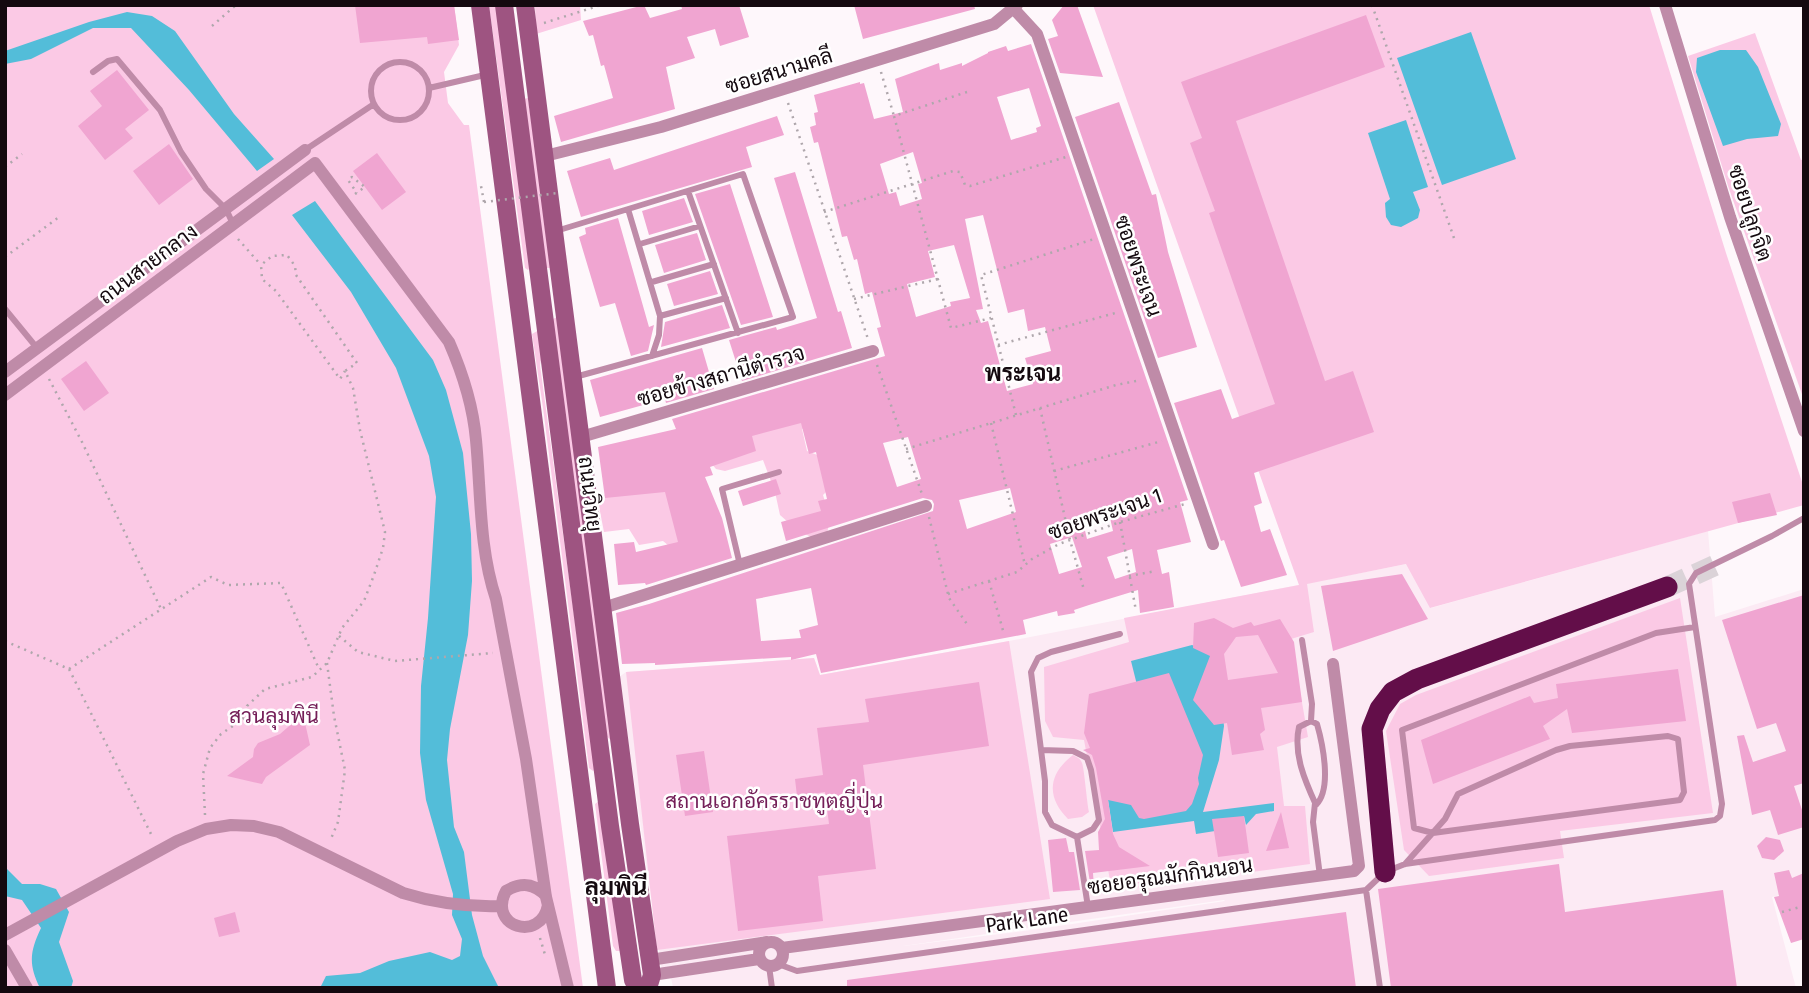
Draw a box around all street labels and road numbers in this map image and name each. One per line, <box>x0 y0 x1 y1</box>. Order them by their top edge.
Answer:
street label: ซอยสนามคลี <box>722 42 836 100</box>
street label: ซอยปลูกจิต <box>1720 162 1778 265</box>
street label: ซอยพระเจน <box>1109 212 1167 320</box>
street label: ถนนสายกลาง <box>93 218 203 310</box>
street label: ซอยข้างสถานีตำรวจ <box>634 340 808 412</box>
street label: ถนนวิทยุ <box>572 455 608 533</box>
street label: ซอยพระเจน 1 <box>1045 482 1165 546</box>
street label: ซอยอรุณมักกินนอน <box>1086 852 1255 901</box>
street label: Park Lane <box>984 901 1070 939</box>

